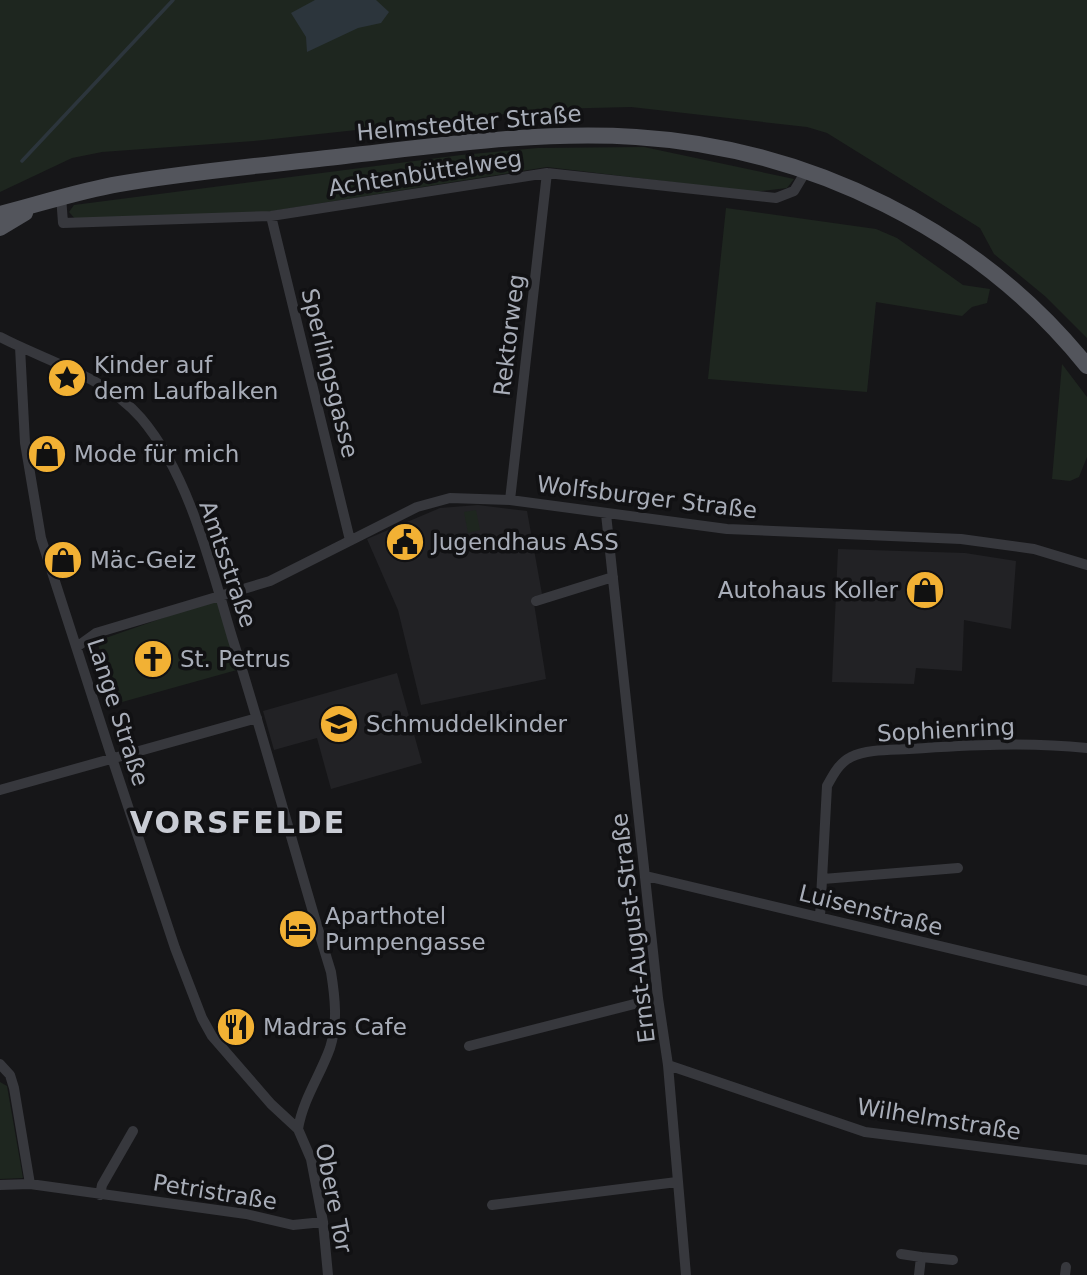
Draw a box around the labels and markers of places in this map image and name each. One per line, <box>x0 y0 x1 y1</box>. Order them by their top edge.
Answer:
place label: Kinder auf dem Laufbalken <box>94 352 278 404</box>
place icon: Kinder auf dem Laufbalken <box>46 357 88 399</box>
shop icon: Mode für mich <box>26 433 68 475</box>
place label: Mode für mich <box>74 441 239 467</box>
public building icon: Jugendhaus ASS <box>384 521 426 563</box>
place label: Jugendhaus ASS <box>430 529 619 555</box>
shop icon: Mäc-Geiz <box>42 539 84 581</box>
place label: Mäc-Geiz <box>90 547 196 573</box>
shop icon: Autohaus Koller <box>904 569 946 611</box>
place label: Autohaus Koller <box>718 577 899 603</box>
church icon: St. Petrus <box>132 638 174 680</box>
place label: St. Petrus <box>180 646 290 672</box>
school or university icon: Schmuddelkinder <box>318 703 360 745</box>
place label: Schmuddelkinder <box>366 711 568 737</box>
place label: Aparthotel Pumpengasse <box>325 903 486 955</box>
hotel icon: Aparthotel Pumpengasse <box>277 908 319 950</box>
restaurant icon: Madras Cafe <box>215 1006 257 1048</box>
place label: Madras Cafe <box>263 1014 407 1040</box>

